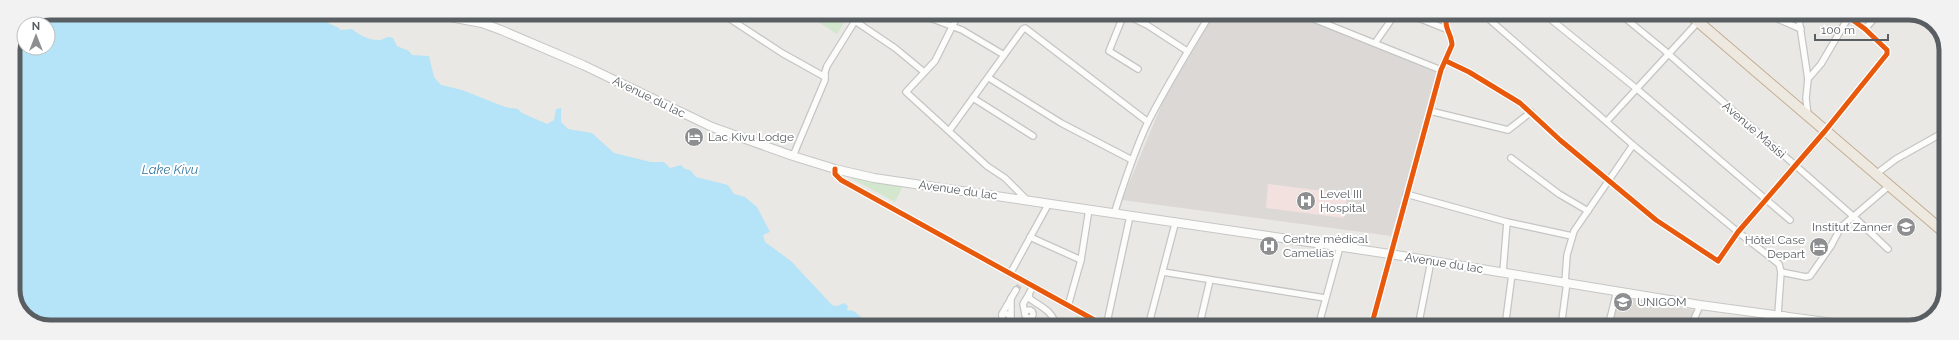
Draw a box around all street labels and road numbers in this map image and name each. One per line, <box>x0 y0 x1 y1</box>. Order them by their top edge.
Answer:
street label: Avenue du lac <box>610 73 688 121</box>
street label: Avenue Masisi <box>1720 99 1788 161</box>
street label: Avenue du lac <box>918 178 999 203</box>
street label: Avenue du lac <box>1404 250 1485 276</box>

